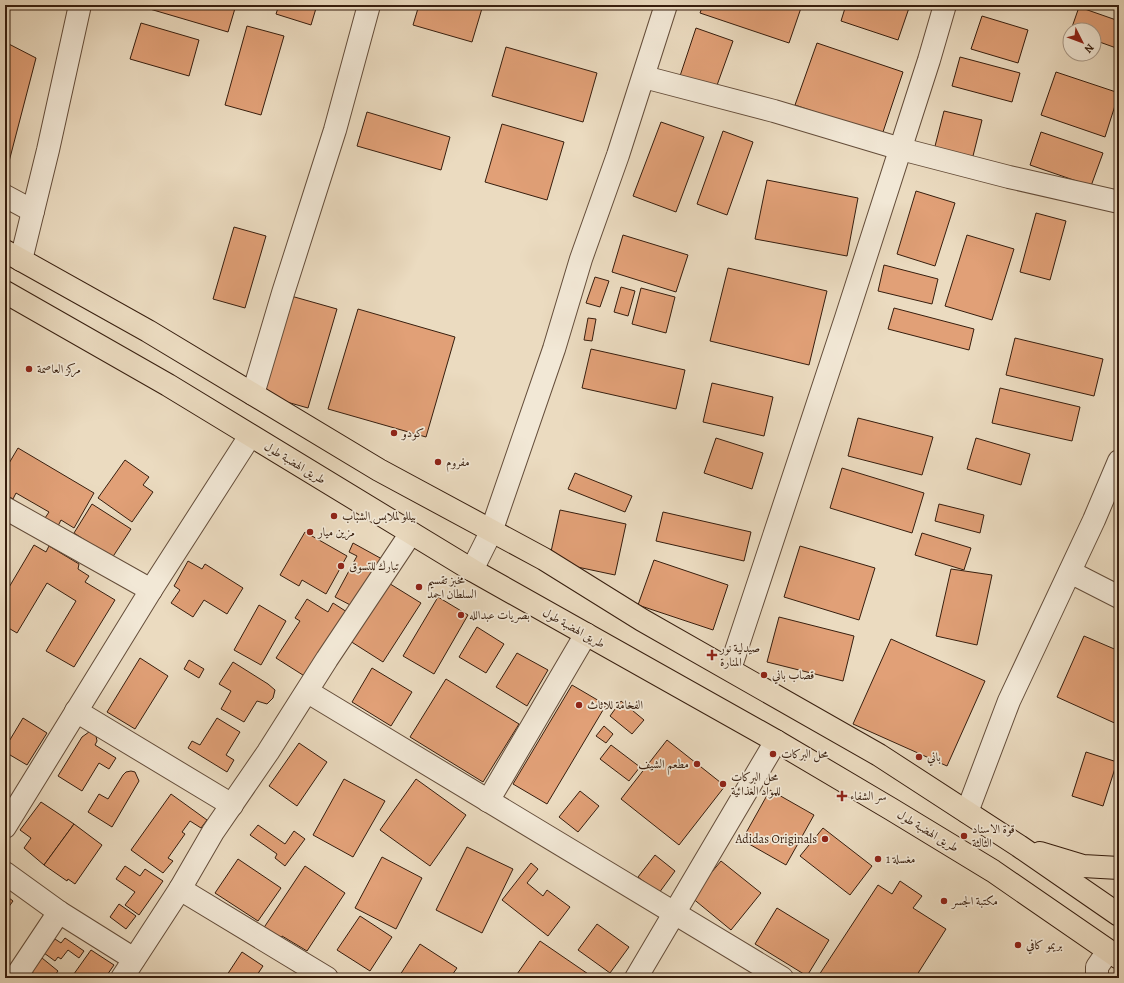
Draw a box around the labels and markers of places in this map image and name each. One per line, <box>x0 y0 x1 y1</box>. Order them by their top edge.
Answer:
place label: مركز العاصمة <box>37 361 81 378</box>
marker: مركز العاصمة <box>24 364 34 374</box>
place label: كودو <box>400 425 424 441</box>
marker: كودو <box>389 428 399 438</box>
place label: مفروم <box>446 454 470 473</box>
marker: مفروم <box>433 457 443 467</box>
place label: بيللو لملابس الشباب <box>342 508 416 525</box>
marker: بيللو لملابس الشباب <box>329 511 339 521</box>
place label: مزين ميار <box>317 524 355 541</box>
marker: مزين ميار <box>305 527 315 537</box>
place label: تبارك للتسوق <box>349 558 399 574</box>
marker: تبارك للتسوق <box>336 561 346 571</box>
place label: مخبز تقسيم السلطان احمد <box>427 572 477 602</box>
marker: مخبز تقسيم السلطان احمد <box>414 582 424 592</box>
place label: بصريات عبدالله <box>469 607 530 623</box>
marker: بصريات عبدالله <box>456 610 466 620</box>
place label: صيدلية نور المنارة <box>719 640 760 670</box>
marker: صيدلية نور المنارة <box>707 650 717 660</box>
place label: قصاب باني <box>772 667 814 685</box>
marker: قصاب باني <box>759 670 769 680</box>
place label: الفخامة للاثاث <box>587 697 643 713</box>
marker: الفخامة للاثاث <box>574 700 584 710</box>
place label: محل البركات <box>781 746 829 763</box>
marker: محل البركات <box>768 749 778 759</box>
place label: باني <box>927 749 941 767</box>
marker: باني <box>914 752 924 762</box>
place label: مطعم الشيف <box>638 756 689 775</box>
marker: مطعم الشيف <box>692 759 702 769</box>
place label: محل البركات للمواد الغذائية <box>731 769 781 799</box>
marker: محل البركات للمواد الغذائية <box>718 779 728 789</box>
place label: سر الشفاء <box>850 788 887 804</box>
marker: سر الشفاء <box>837 791 847 801</box>
place label: قوة الاسناد الثالثة <box>972 821 1015 851</box>
place label: Adidas Originals <box>735 831 817 847</box>
marker: قوة الاسناد الثالثة <box>959 831 969 841</box>
marker: Adidas Originals <box>820 834 830 844</box>
place label: مغسلة 1 <box>886 851 915 867</box>
marker: مغسلة 1 <box>873 854 883 864</box>
place label: مكتبة الجسر <box>950 893 998 909</box>
marker: مكتبة الجسر <box>939 896 949 906</box>
place label: بريمو كافي <box>1026 937 1062 955</box>
marker: بريمو كافي <box>1013 940 1023 950</box>

